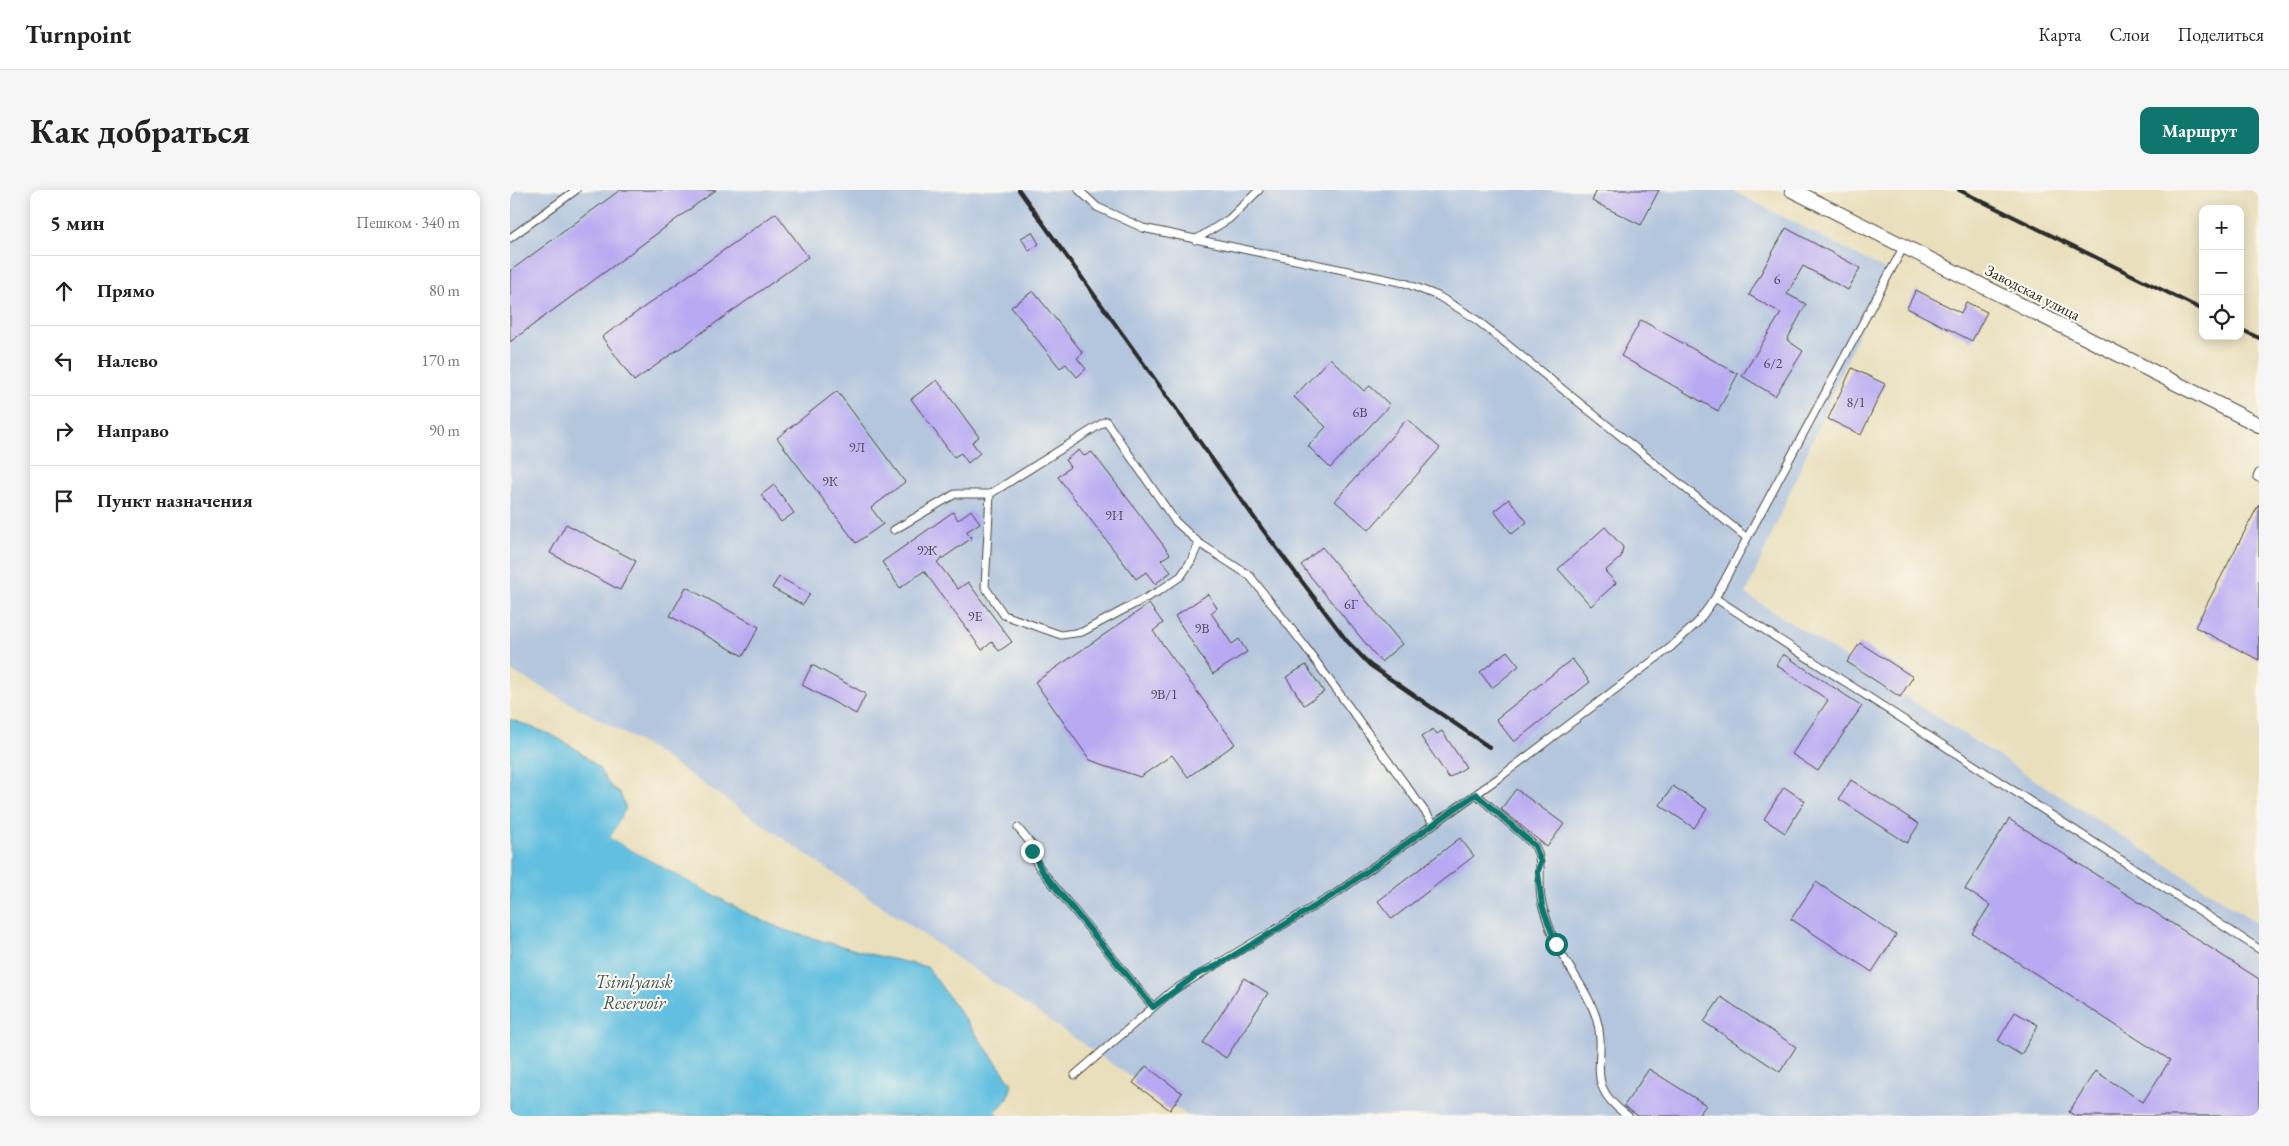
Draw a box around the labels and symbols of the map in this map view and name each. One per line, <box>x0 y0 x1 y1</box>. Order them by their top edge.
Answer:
street label: Заводская улица <box>1982 260 2084 326</box>
house number: 6 <box>1774 270 1781 288</box>
house number: 6/2 <box>1763 354 1783 372</box>
house number: 8/1 <box>1846 393 1866 411</box>
house number: 6В <box>1353 403 1367 421</box>
house number: 9Л <box>849 438 865 456</box>
house number: 9К <box>822 472 839 490</box>
house number: 9И <box>1105 506 1124 524</box>
house number: 9Ж <box>917 541 937 559</box>
house number: 6Г <box>1344 595 1359 613</box>
house number: 9Е <box>968 607 982 625</box>
house number: 9В <box>1195 619 1209 637</box>
house number: 9В/1 <box>1150 685 1178 703</box>
route end <box>1021 840 1044 863</box>
route start <box>1545 933 1568 956</box>
water label: Tsimlyansk Reservoir <box>595 970 673 1014</box>

